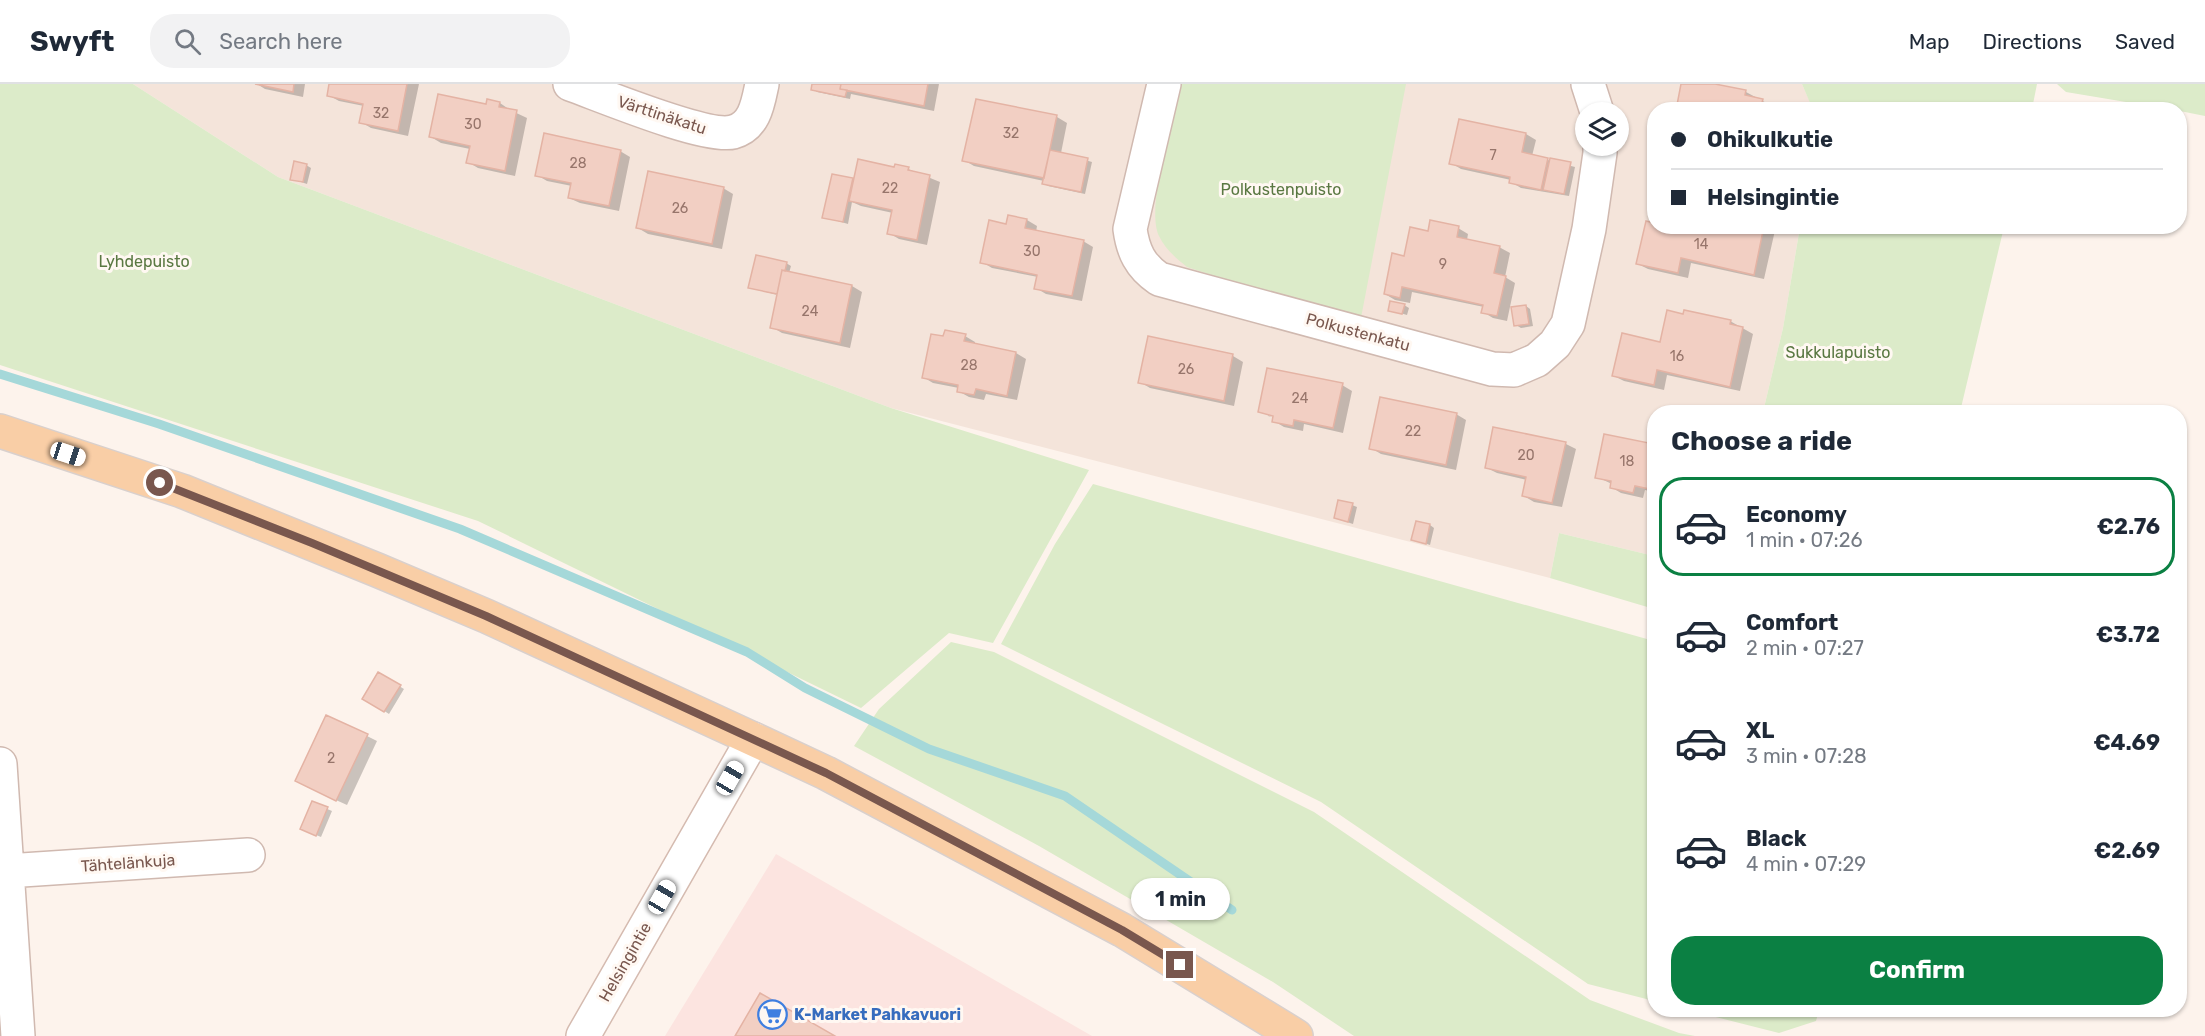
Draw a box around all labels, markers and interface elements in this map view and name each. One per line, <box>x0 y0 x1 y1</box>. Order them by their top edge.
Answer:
search box <box>150 14 570 68</box>
text: Swyft <box>30 25 114 58</box>
icon: search <box>171 25 204 58</box>
text: Search here <box>219 28 343 55</box>
text: Map <box>1909 29 1950 54</box>
text: Directions <box>1983 29 2082 54</box>
text: Saved <box>2115 29 2175 54</box>
street label: Värttinäkatu <box>615 92 709 138</box>
map controls <box>1575 102 1629 156</box>
button: layers <box>1575 102 1629 156</box>
house number: 32 <box>373 105 389 122</box>
house number: 30 <box>464 116 482 133</box>
house number: 32 <box>1003 125 1019 142</box>
text: Ohikulkutie <box>1707 126 1833 153</box>
house number: 7 <box>1489 147 1497 164</box>
house number: 28 <box>569 155 587 172</box>
house number: 22 <box>882 180 898 197</box>
park label: Polkustenpuisto <box>1221 180 1341 199</box>
text: Helsingintie <box>1707 184 1839 211</box>
house number: 26 <box>672 200 688 217</box>
house number: 14 <box>1694 236 1709 253</box>
house number: 30 <box>1023 243 1041 260</box>
park label: Lyhdepuisto <box>98 252 190 271</box>
house number: 9 <box>1439 256 1447 273</box>
house number: 24 <box>802 303 819 320</box>
street label: Polkustenkatu <box>1304 309 1412 355</box>
park label: Sukkulapuisto <box>1785 343 1891 362</box>
house number: 16 <box>1670 348 1684 365</box>
house number: 28 <box>960 357 978 374</box>
house number: 26 <box>1178 361 1194 378</box>
house number: 24 <box>1292 390 1309 407</box>
house number: 22 <box>1405 423 1421 440</box>
text: Choose a ride <box>1671 425 1852 457</box>
car <box>48 440 88 468</box>
house number: 20 <box>1517 447 1535 464</box>
house number: 18 <box>1620 453 1635 470</box>
route start <box>146 469 173 496</box>
icon: car <box>1674 500 1728 554</box>
text: Economy <box>1746 501 1847 528</box>
text: €2.76 <box>2097 513 2160 540</box>
text: 1 min · 07:26 <box>1746 528 1862 552</box>
icon: car <box>1674 608 1728 662</box>
text: Comfort <box>1746 609 1838 636</box>
text: €3.72 <box>2096 621 2160 648</box>
text: 2 min · 07:27 <box>1746 636 1864 660</box>
icon: car <box>1674 716 1728 770</box>
text: XL <box>1746 717 1774 744</box>
text: €4.69 <box>2093 729 2160 756</box>
text: 3 min · 07:28 <box>1746 744 1867 768</box>
house number: 2 <box>327 750 335 767</box>
car <box>713 758 747 798</box>
icon: car <box>1674 824 1728 878</box>
text: Black <box>1746 825 1807 852</box>
text: €2.69 <box>2094 837 2160 864</box>
street label: Tähtelänkuja <box>80 850 176 876</box>
text: 4 min · 07:29 <box>1746 852 1866 876</box>
car <box>645 877 679 917</box>
callout: 1 min <box>1130 878 1230 920</box>
text: 1 min <box>1155 887 1206 911</box>
street label: Helsingintie <box>595 919 655 1005</box>
button: Confirm <box>1671 936 2163 1005</box>
route end <box>1166 951 1193 978</box>
supermarket icon: K-Market Pahkavuori <box>757 998 789 1030</box>
place label: K-Market Pahkavuori <box>794 1005 961 1024</box>

